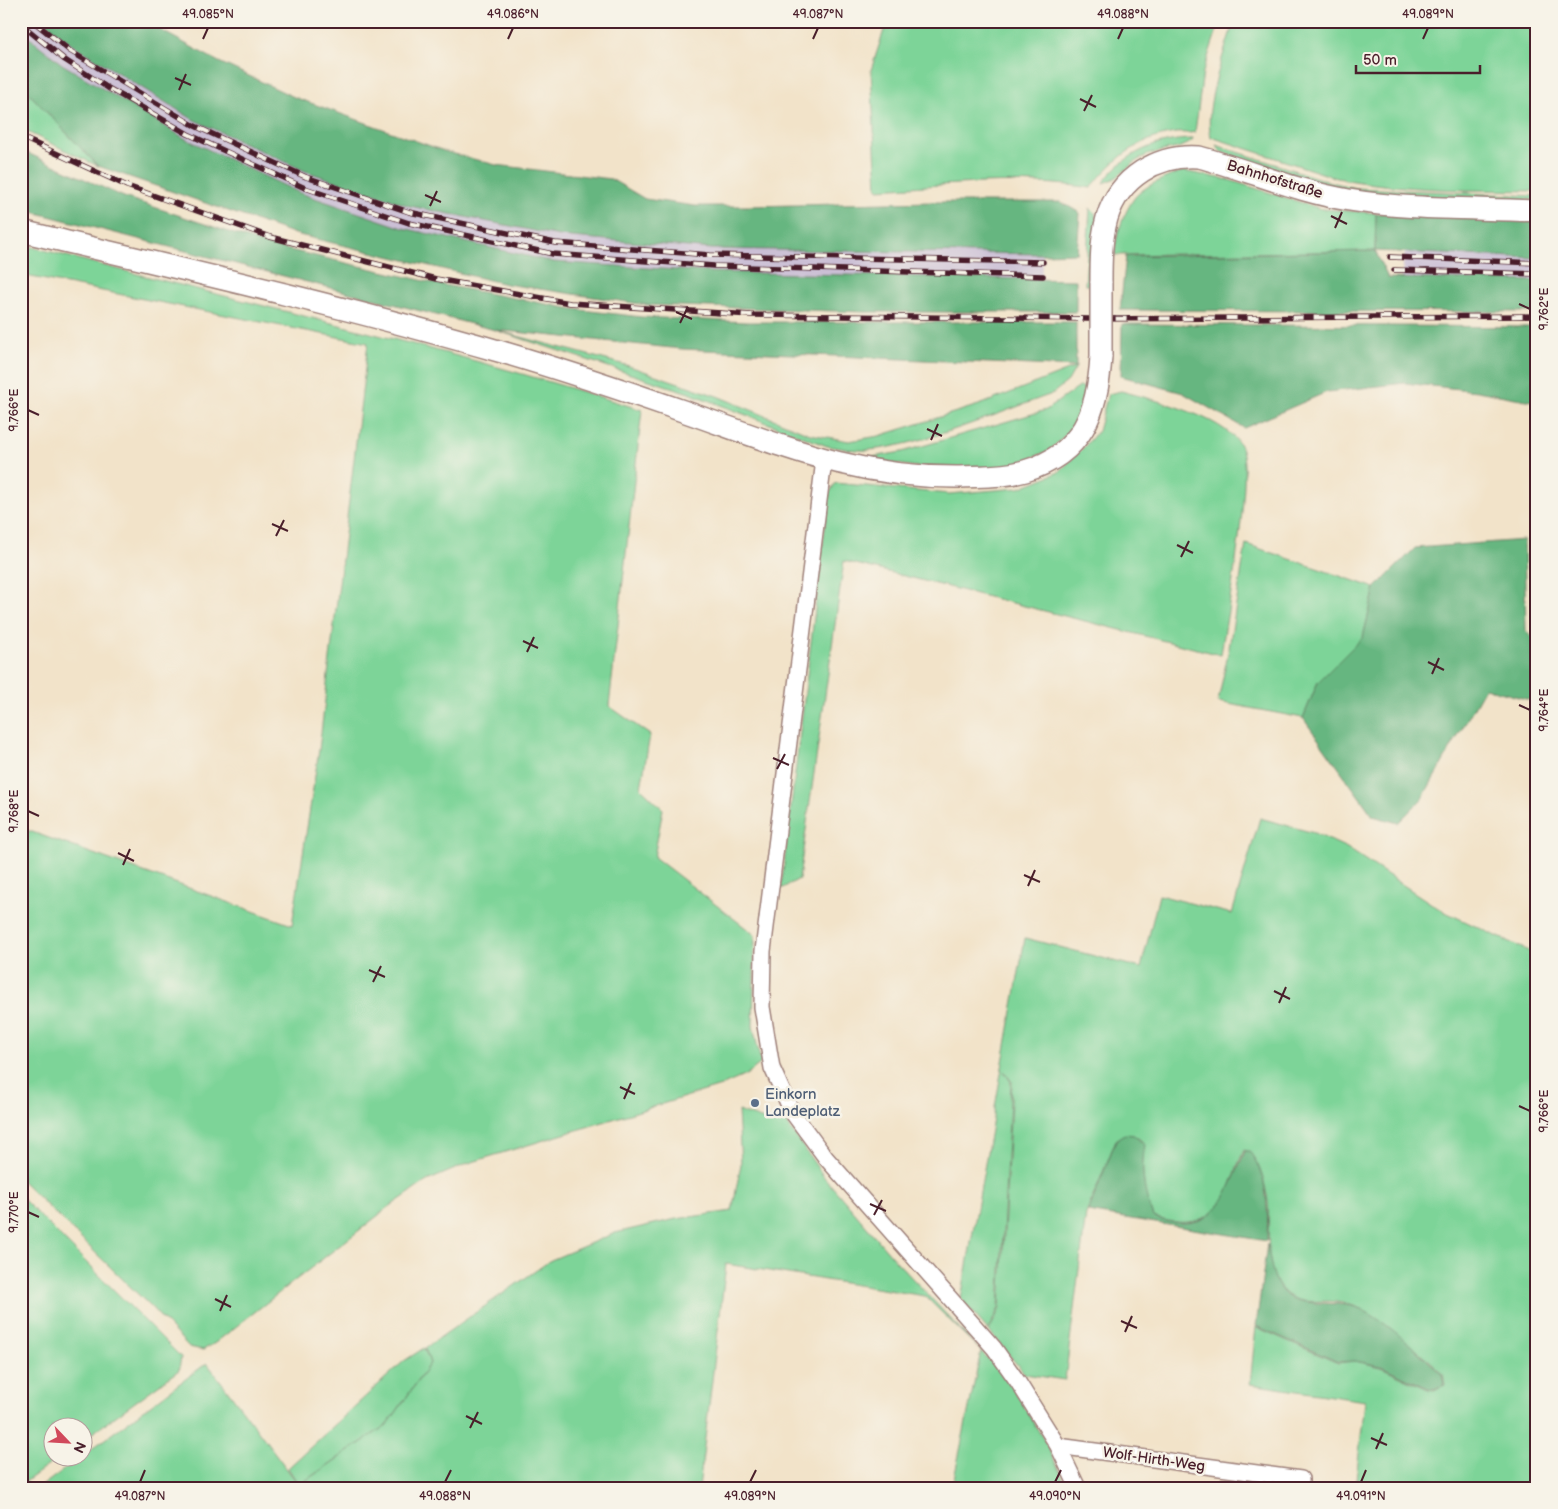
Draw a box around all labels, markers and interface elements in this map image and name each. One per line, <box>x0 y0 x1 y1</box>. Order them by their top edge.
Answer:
text: 49.085°N <box>182 7 234 22</box>
text: 49.086°N <box>487 7 539 22</box>
text: 49.087°N <box>792 7 844 22</box>
text: 49.088°N <box>1097 7 1149 22</box>
text: 49.089°N <box>1402 7 1454 22</box>
scale bar <box>1356 42 1479 74</box>
text: 50 m <box>1363 51 1397 70</box>
street label: Bahnhofstraße <box>1225 156 1325 203</box>
text: 9.762°E <box>1537 288 1552 330</box>
text: 9.766°E <box>7 388 22 432</box>
text: 9.764°E <box>1537 689 1552 731</box>
text: 9.768°E <box>7 789 22 832</box>
place label: Einkorn Landeplatz <box>765 1085 841 1121</box>
text: 9.766°E <box>1537 1089 1552 1133</box>
marker: Einkorn Landeplatz <box>749 1097 761 1109</box>
text: 9.770°E <box>7 1191 22 1233</box>
north arrow <box>42 1416 92 1466</box>
text: N <box>69 1439 89 1456</box>
street label: Wolf-Hirth-Weg <box>1102 1443 1206 1476</box>
text: 49.087°N <box>114 1489 166 1504</box>
text: 49.088°N <box>419 1489 471 1504</box>
text: 49.089°N <box>724 1489 776 1504</box>
text: 49.090°N <box>1029 1489 1081 1504</box>
text: 49.091°N <box>1336 1489 1386 1504</box>

